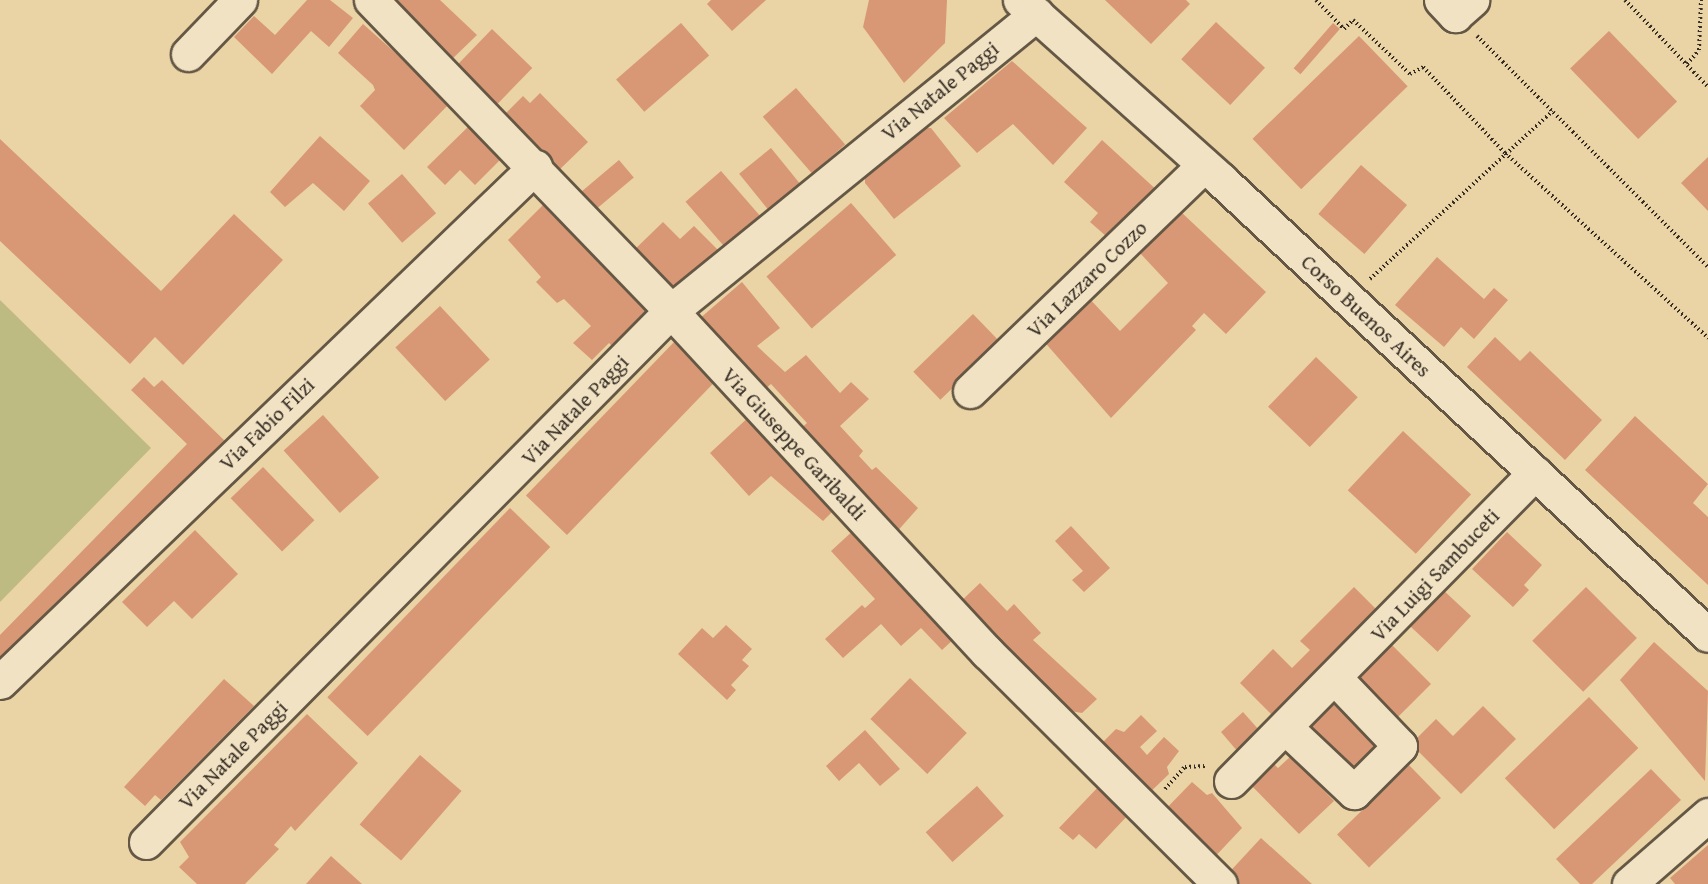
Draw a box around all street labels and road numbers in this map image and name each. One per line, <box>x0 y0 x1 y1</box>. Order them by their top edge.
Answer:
street label: Via Natale Paggi <box>876 36 1004 146</box>
street label: Via Lazzaro Cozzo <box>1022 215 1152 343</box>
street label: Corso Buenos Aires <box>1296 249 1436 383</box>
street label: Via Natale Paggi <box>516 350 634 470</box>
street label: Via Giuseppe Garibaldi <box>717 362 871 526</box>
street label: Via Fabio Filzi <box>214 372 320 476</box>
street label: Via Luigi Sambuceti <box>1365 503 1505 647</box>
street label: Via Natale Paggi <box>173 695 293 815</box>

